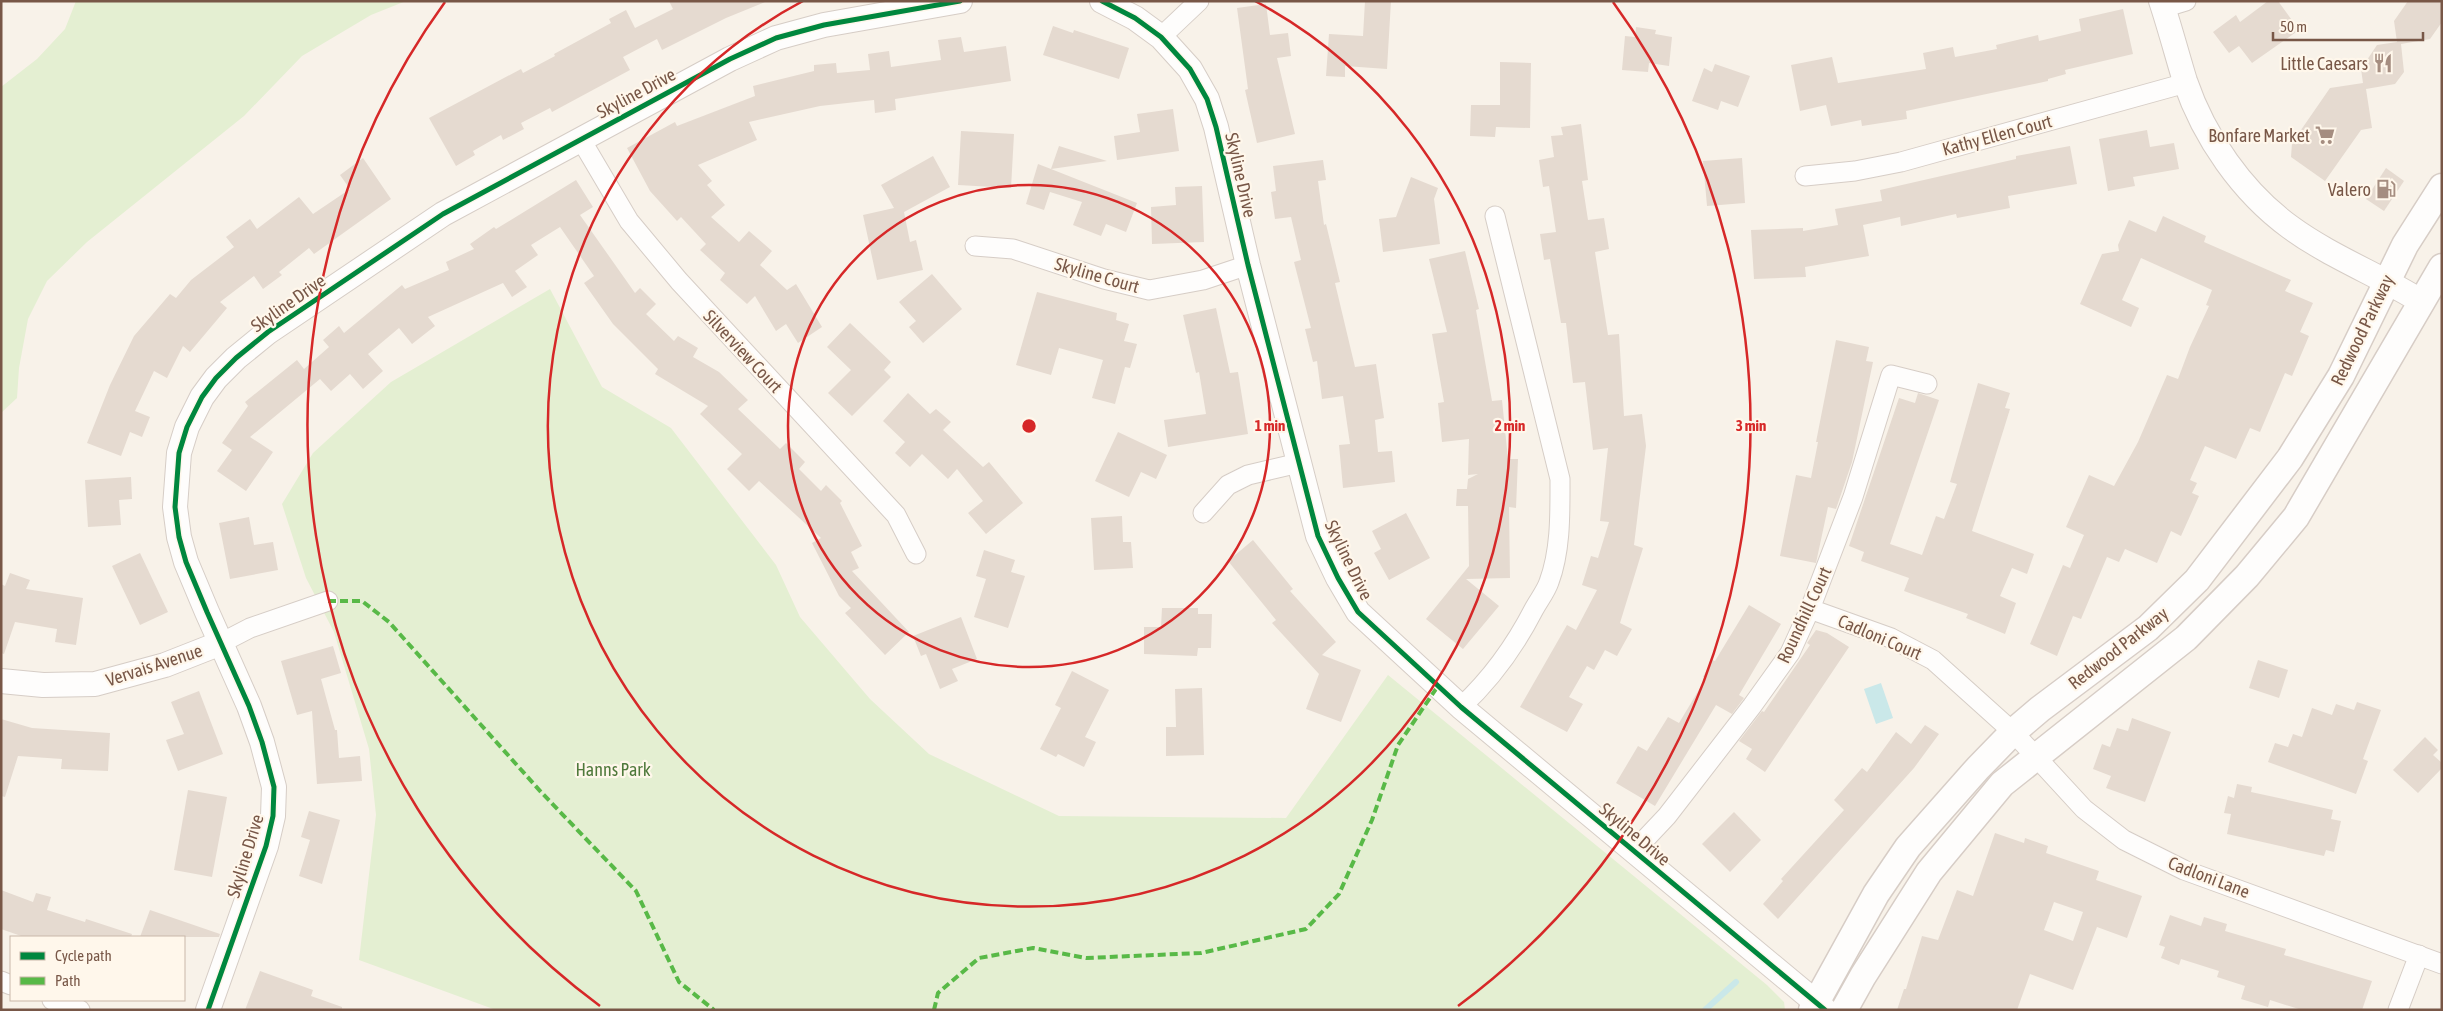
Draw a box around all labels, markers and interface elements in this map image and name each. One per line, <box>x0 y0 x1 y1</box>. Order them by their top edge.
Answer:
scale bar <box>2273 10 2423 42</box>
text: 50 m <box>2280 18 2307 35</box>
restaurant icon: Little Caesars <box>2372 52 2394 74</box>
place label: Little Caesars <box>2280 53 2368 74</box>
street label: Skyline Drive <box>593 64 679 122</box>
street label: Kathy Ellen Court <box>1940 110 2054 160</box>
supermarket icon: Bonfare Market <box>2314 124 2336 146</box>
place label: Bonfare Market <box>2208 125 2310 146</box>
street label: Skyline Drive <box>1221 131 1261 219</box>
fuel station icon: Valero <box>2375 178 2397 200</box>
place label: Valero <box>2328 179 2371 200</box>
street label: Skyline Court <box>1052 253 1142 297</box>
street label: Skyline Drive <box>247 270 329 336</box>
street label: Redwood Parkway <box>2326 271 2398 389</box>
street label: Silverview Court <box>699 305 787 397</box>
centre of rings <box>1020 417 1038 435</box>
text: 1 min <box>1255 417 1285 434</box>
text: 2 min <box>1495 417 1525 434</box>
text: 3 min <box>1736 417 1766 434</box>
street label: Skyline Drive <box>1321 517 1377 603</box>
street label: Roundhill Court <box>1773 563 1835 667</box>
street label: Redwood Parkway <box>2064 603 2172 693</box>
street label: Cadloni Court <box>1835 610 1925 664</box>
street label: Vervais Avenue <box>103 640 205 690</box>
park label: Hanns Park <box>575 759 651 780</box>
street label: Skyline Drive <box>1595 798 1675 870</box>
street label: Skyline Drive <box>222 812 268 900</box>
street label: Cadloni Lane <box>2165 852 2253 902</box>
legend <box>10 936 185 1001</box>
text: Cycle path <box>55 947 112 964</box>
text: Path <box>55 972 81 989</box>

